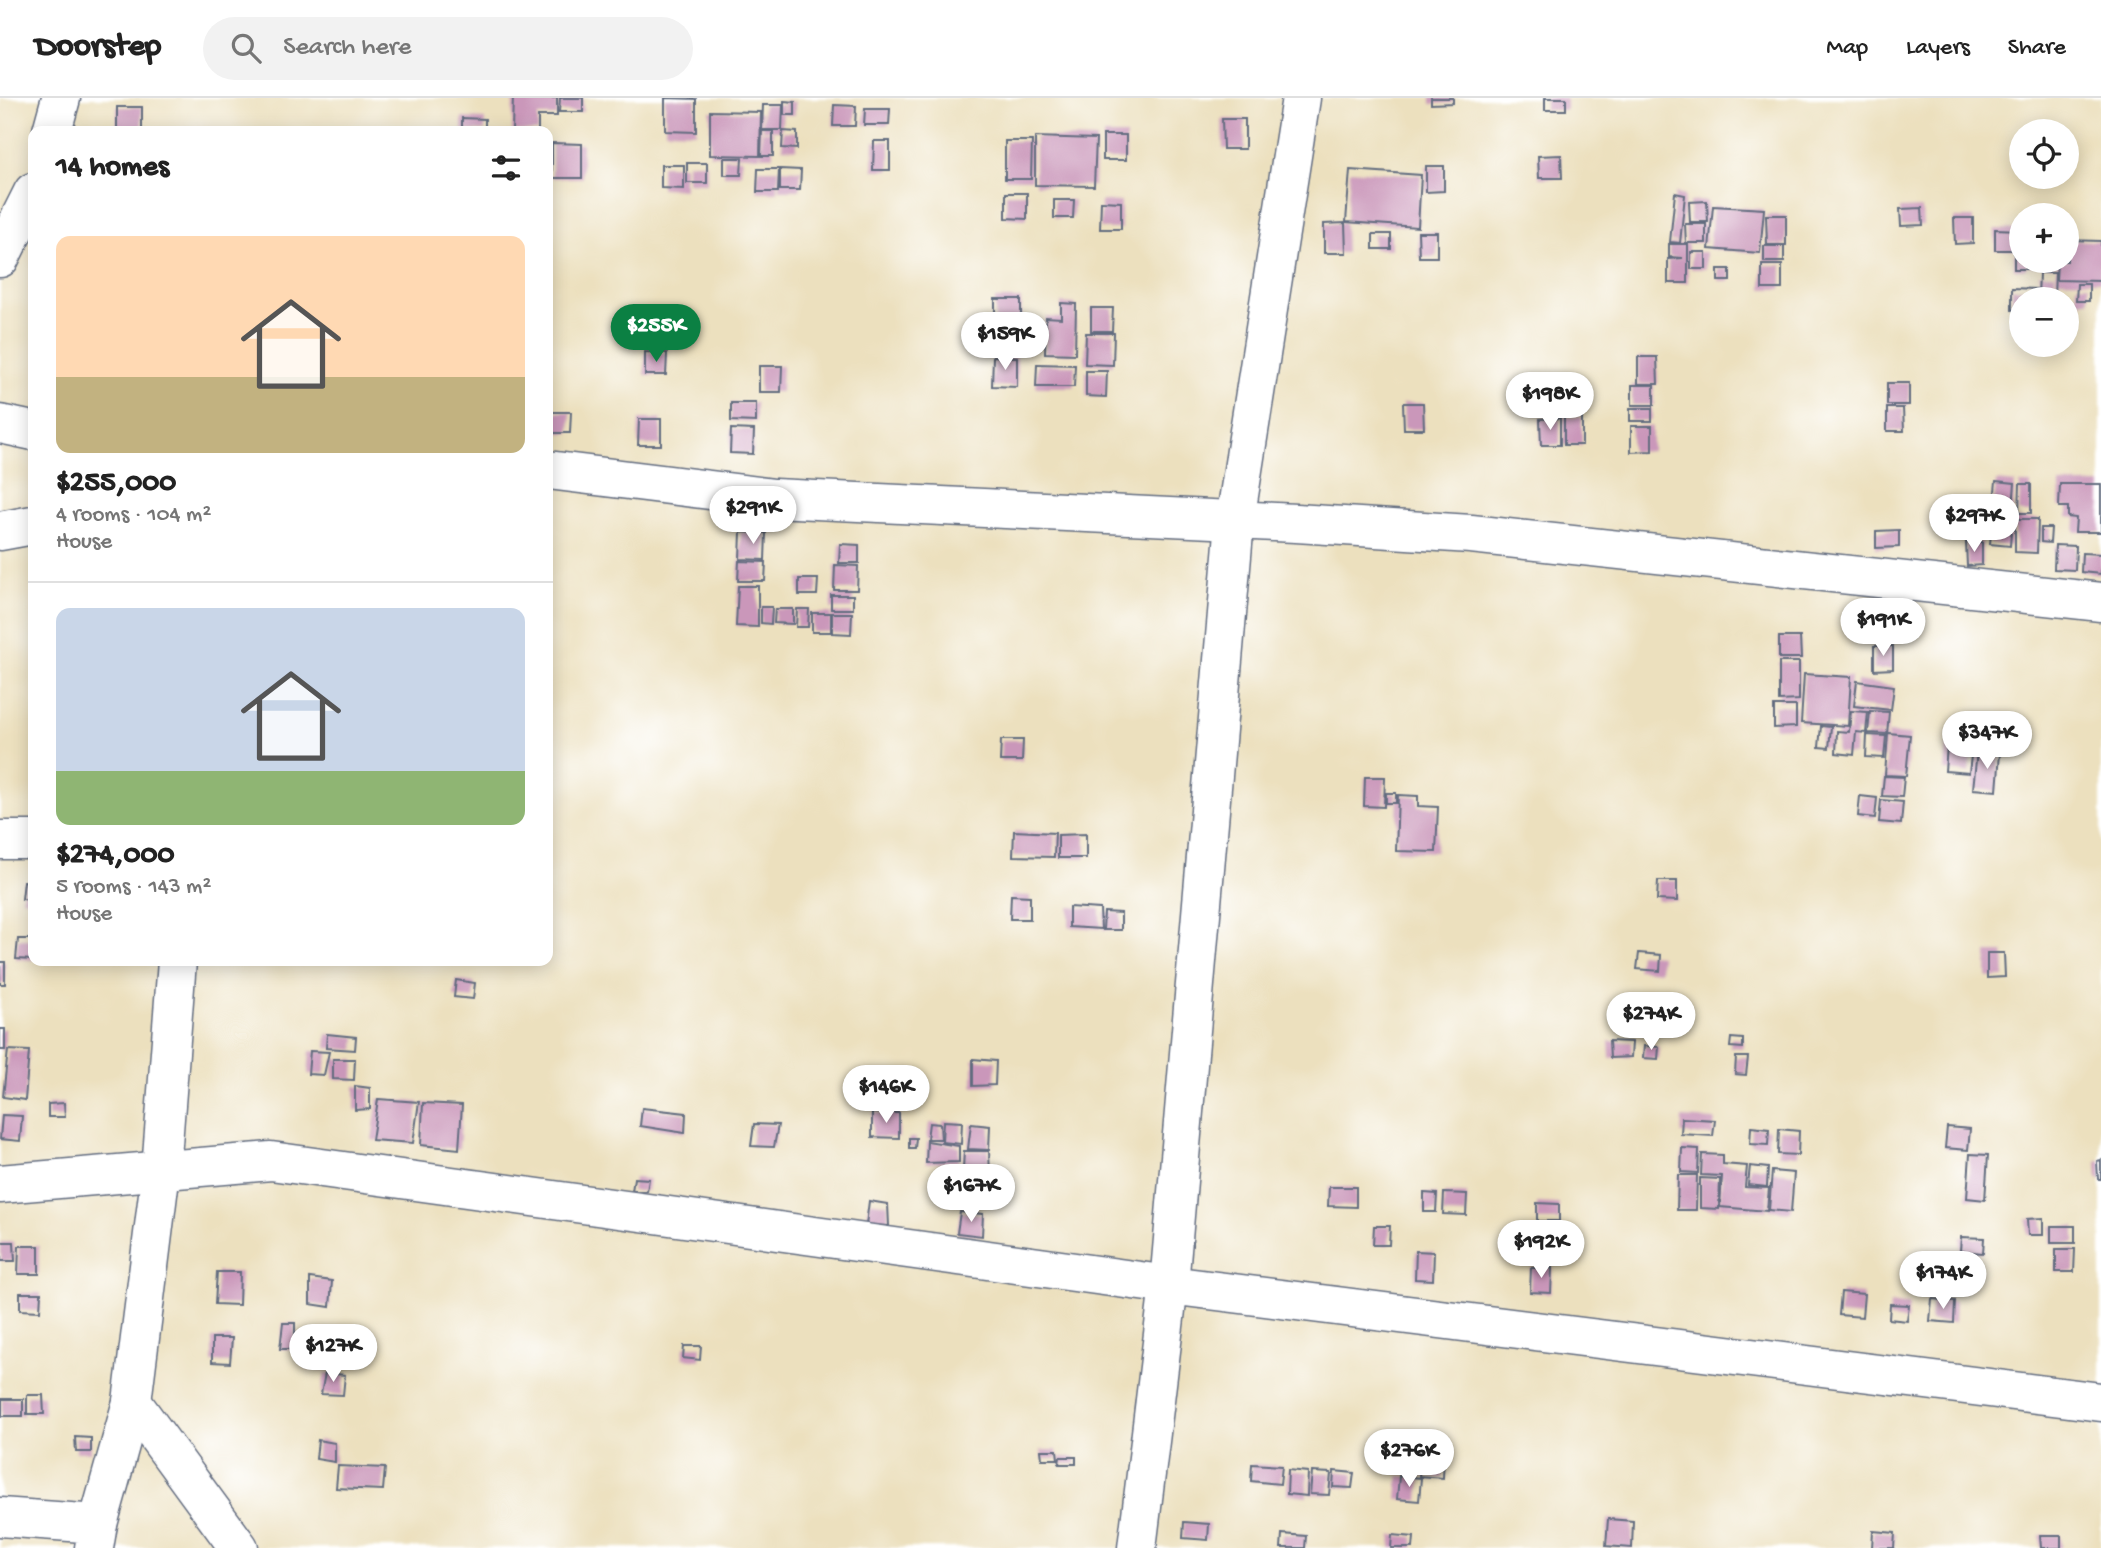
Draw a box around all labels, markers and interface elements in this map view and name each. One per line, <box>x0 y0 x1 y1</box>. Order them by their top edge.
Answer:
search box <box>203 17 693 80</box>
text: Doorstep <box>35 29 161 67</box>
icon: search <box>227 29 265 67</box>
text: Search here <box>283 33 411 64</box>
text: Map <box>1826 34 1868 63</box>
text: Layers <box>1906 34 1970 63</box>
text: Share <box>2008 34 2066 63</box>
map controls <box>2009 119 2079 357</box>
button: locate <box>2009 119 2079 189</box>
icon: filters <box>487 149 525 187</box>
text: 14 homes <box>56 151 169 186</box>
button: + <box>2009 203 2079 273</box>
icon: home <box>228 281 354 407</box>
button: − <box>2009 287 2079 357</box>
pin: $255K <box>607 304 705 364</box>
text: $255K <box>627 313 685 340</box>
pin: $159K <box>956 313 1054 372</box>
text: $159K <box>977 321 1033 348</box>
pin: $198K <box>1501 372 1599 432</box>
text: $198K <box>1522 381 1578 408</box>
text: $255,000 <box>56 467 176 502</box>
pin: $291K <box>704 486 802 546</box>
pin: $297K <box>1925 494 2023 554</box>
text: $291K <box>725 495 781 522</box>
text: 4 rooms · 104 m² <box>56 502 211 529</box>
text: $297K <box>1945 503 2003 530</box>
text: House <box>56 529 112 556</box>
pin: $191K <box>1834 598 1932 658</box>
text: $191K <box>1856 607 1910 634</box>
icon: home <box>228 653 354 779</box>
pin: $347K <box>1938 712 2036 771</box>
text: $347K <box>1958 720 2016 747</box>
text: $274,000 <box>56 839 175 874</box>
text: 5 rooms · 143 m² <box>56 874 211 901</box>
text: House <box>56 901 112 928</box>
pin: $274K <box>1602 992 1700 1052</box>
text: $274K <box>1622 1001 1680 1028</box>
pin: $146K <box>837 1066 935 1125</box>
text: $146K <box>859 1074 913 1101</box>
pin: $167K <box>922 1164 1020 1224</box>
text: $167K <box>943 1173 999 1200</box>
pin: $192K <box>1492 1220 1590 1280</box>
text: $192K <box>1513 1229 1569 1256</box>
pin: $174K <box>1894 1252 1992 1311</box>
text: $174K <box>1915 1260 1971 1287</box>
pin: $127K <box>284 1324 382 1384</box>
text: $127K <box>305 1333 361 1360</box>
pin: $276K <box>1360 1430 1458 1489</box>
text: $276K <box>1380 1438 1438 1465</box>

